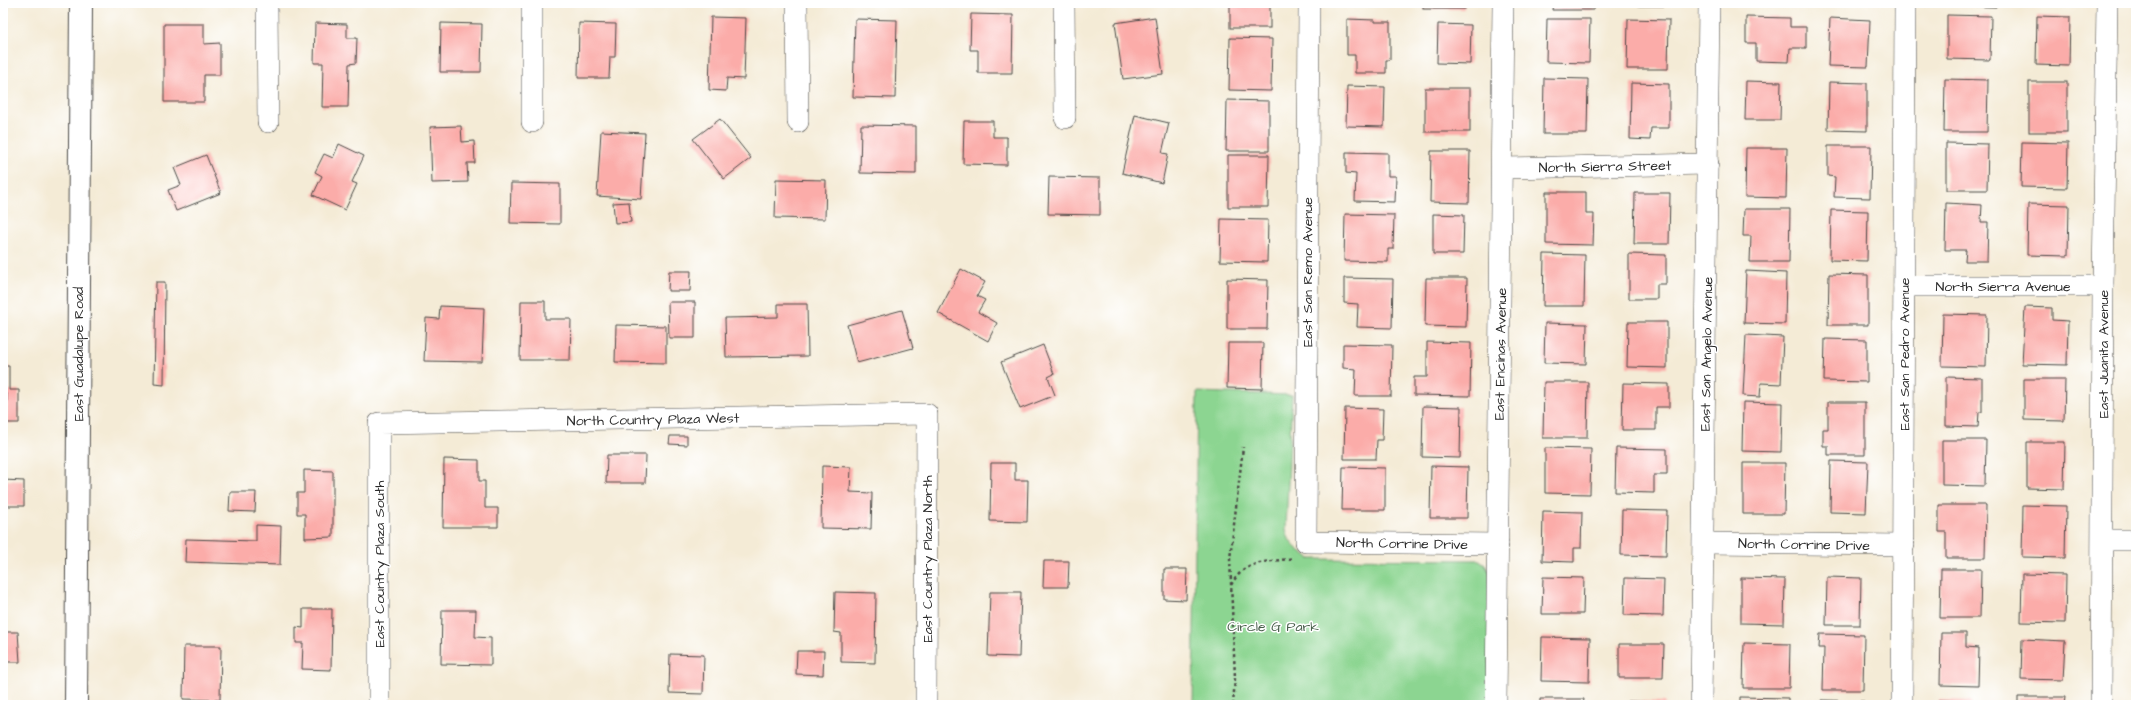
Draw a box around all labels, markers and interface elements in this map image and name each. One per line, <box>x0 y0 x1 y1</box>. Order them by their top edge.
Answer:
street label: North Sierra Street <box>1539 156 1672 178</box>
street label: East San Remo Avenue <box>1298 197 1318 347</box>
street label: East San Angelo Avenue <box>1696 276 1718 431</box>
street label: East San Pedro Avenue <box>1895 277 1915 430</box>
street label: North Sierra Avenue <box>1936 277 2071 297</box>
street label: East Guadalupe Road <box>69 287 89 421</box>
street label: East Encinas Avenue <box>1490 287 1512 420</box>
street label: East Juanita Avenue <box>2094 289 2114 418</box>
street label: North Country Plaza West <box>567 408 740 432</box>
street label: East Country Plaza North <box>918 475 938 643</box>
street label: East Country Plaza South <box>370 481 390 647</box>
street label: North Corrine Drive <box>1336 533 1469 555</box>
street label: North Corrine Drive <box>1738 534 1871 556</box>
park label: Circle G Park <box>1227 617 1319 637</box>

